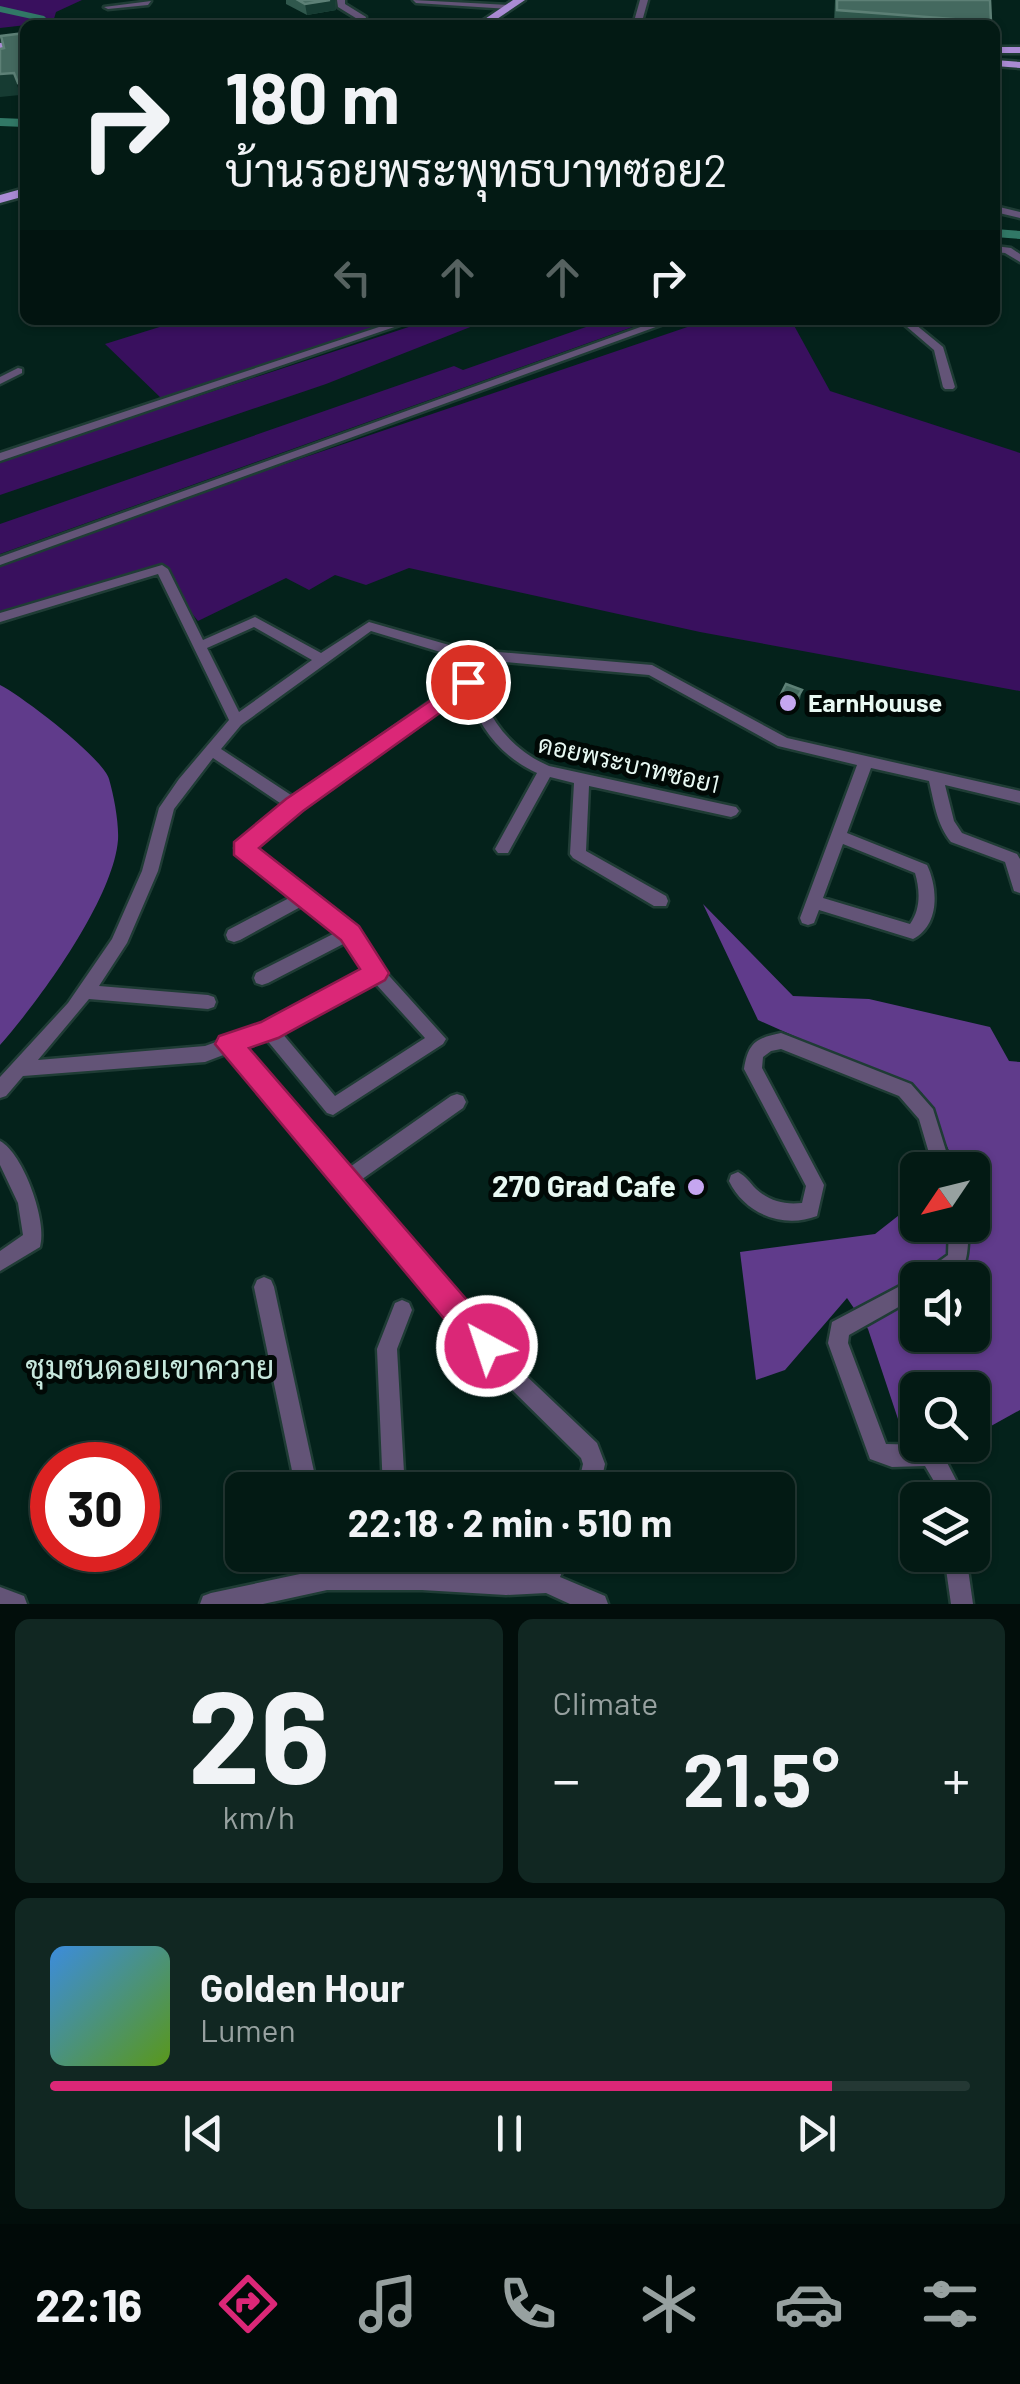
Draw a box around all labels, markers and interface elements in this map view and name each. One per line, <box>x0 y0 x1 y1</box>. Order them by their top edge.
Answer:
text: 180 m <box>225 54 400 138</box>
icon: right <box>60 60 190 190</box>
text: บ้านรอยพระพุทธบาทซอย2 <box>225 142 727 196</box>
icon: left <box>325 250 380 305</box>
icon: ahead <box>430 250 485 305</box>
icon: ahead <box>535 250 590 305</box>
icon: right <box>640 250 695 305</box>
pin <box>426 640 511 725</box>
icon: arrive <box>441 655 496 710</box>
place label: EarnHouuse <box>808 687 942 717</box>
marker: EarnHouuse <box>777 692 799 714</box>
street label: ดอยพระบาทซอย1 <box>536 728 723 798</box>
north arrow <box>900 1152 990 1242</box>
map controls <box>900 1152 990 1572</box>
place label: 270 Grad Cafe <box>492 1167 676 1203</box>
marker: 270 Grad Cafe <box>685 1176 707 1198</box>
button: sound <box>900 1262 990 1352</box>
position arrow <box>435 1294 539 1398</box>
district label: ชุมชนดอยเขาควาย <box>26 1347 274 1390</box>
button: search <box>900 1372 990 1462</box>
speed limit sign: 30 <box>30 1442 160 1572</box>
button: layers <box>900 1482 990 1572</box>
text: 22:18 · 2 min · 510 m <box>348 1499 672 1545</box>
text: 26 <box>187 1654 330 1810</box>
text: Climate <box>553 1683 658 1721</box>
text: 21.5° <box>683 1732 840 1822</box>
text: − <box>553 1745 580 1811</box>
text: + <box>942 1745 970 1811</box>
text: km/h <box>223 1797 295 1835</box>
text: Golden Hour <box>200 1964 405 2010</box>
text: Lumen <box>200 2010 296 2048</box>
icon: previous <box>176 2106 231 2161</box>
icon: pause <box>482 2106 537 2161</box>
icon: next <box>789 2106 844 2161</box>
icon: directions <box>213 2269 283 2339</box>
icon: music <box>353 2269 423 2339</box>
icon: phone <box>493 2269 563 2339</box>
icon: climate <box>634 2269 704 2339</box>
icon: car <box>774 2269 844 2339</box>
icon: filters <box>915 2269 985 2339</box>
text: 22:16 <box>35 2277 142 2331</box>

